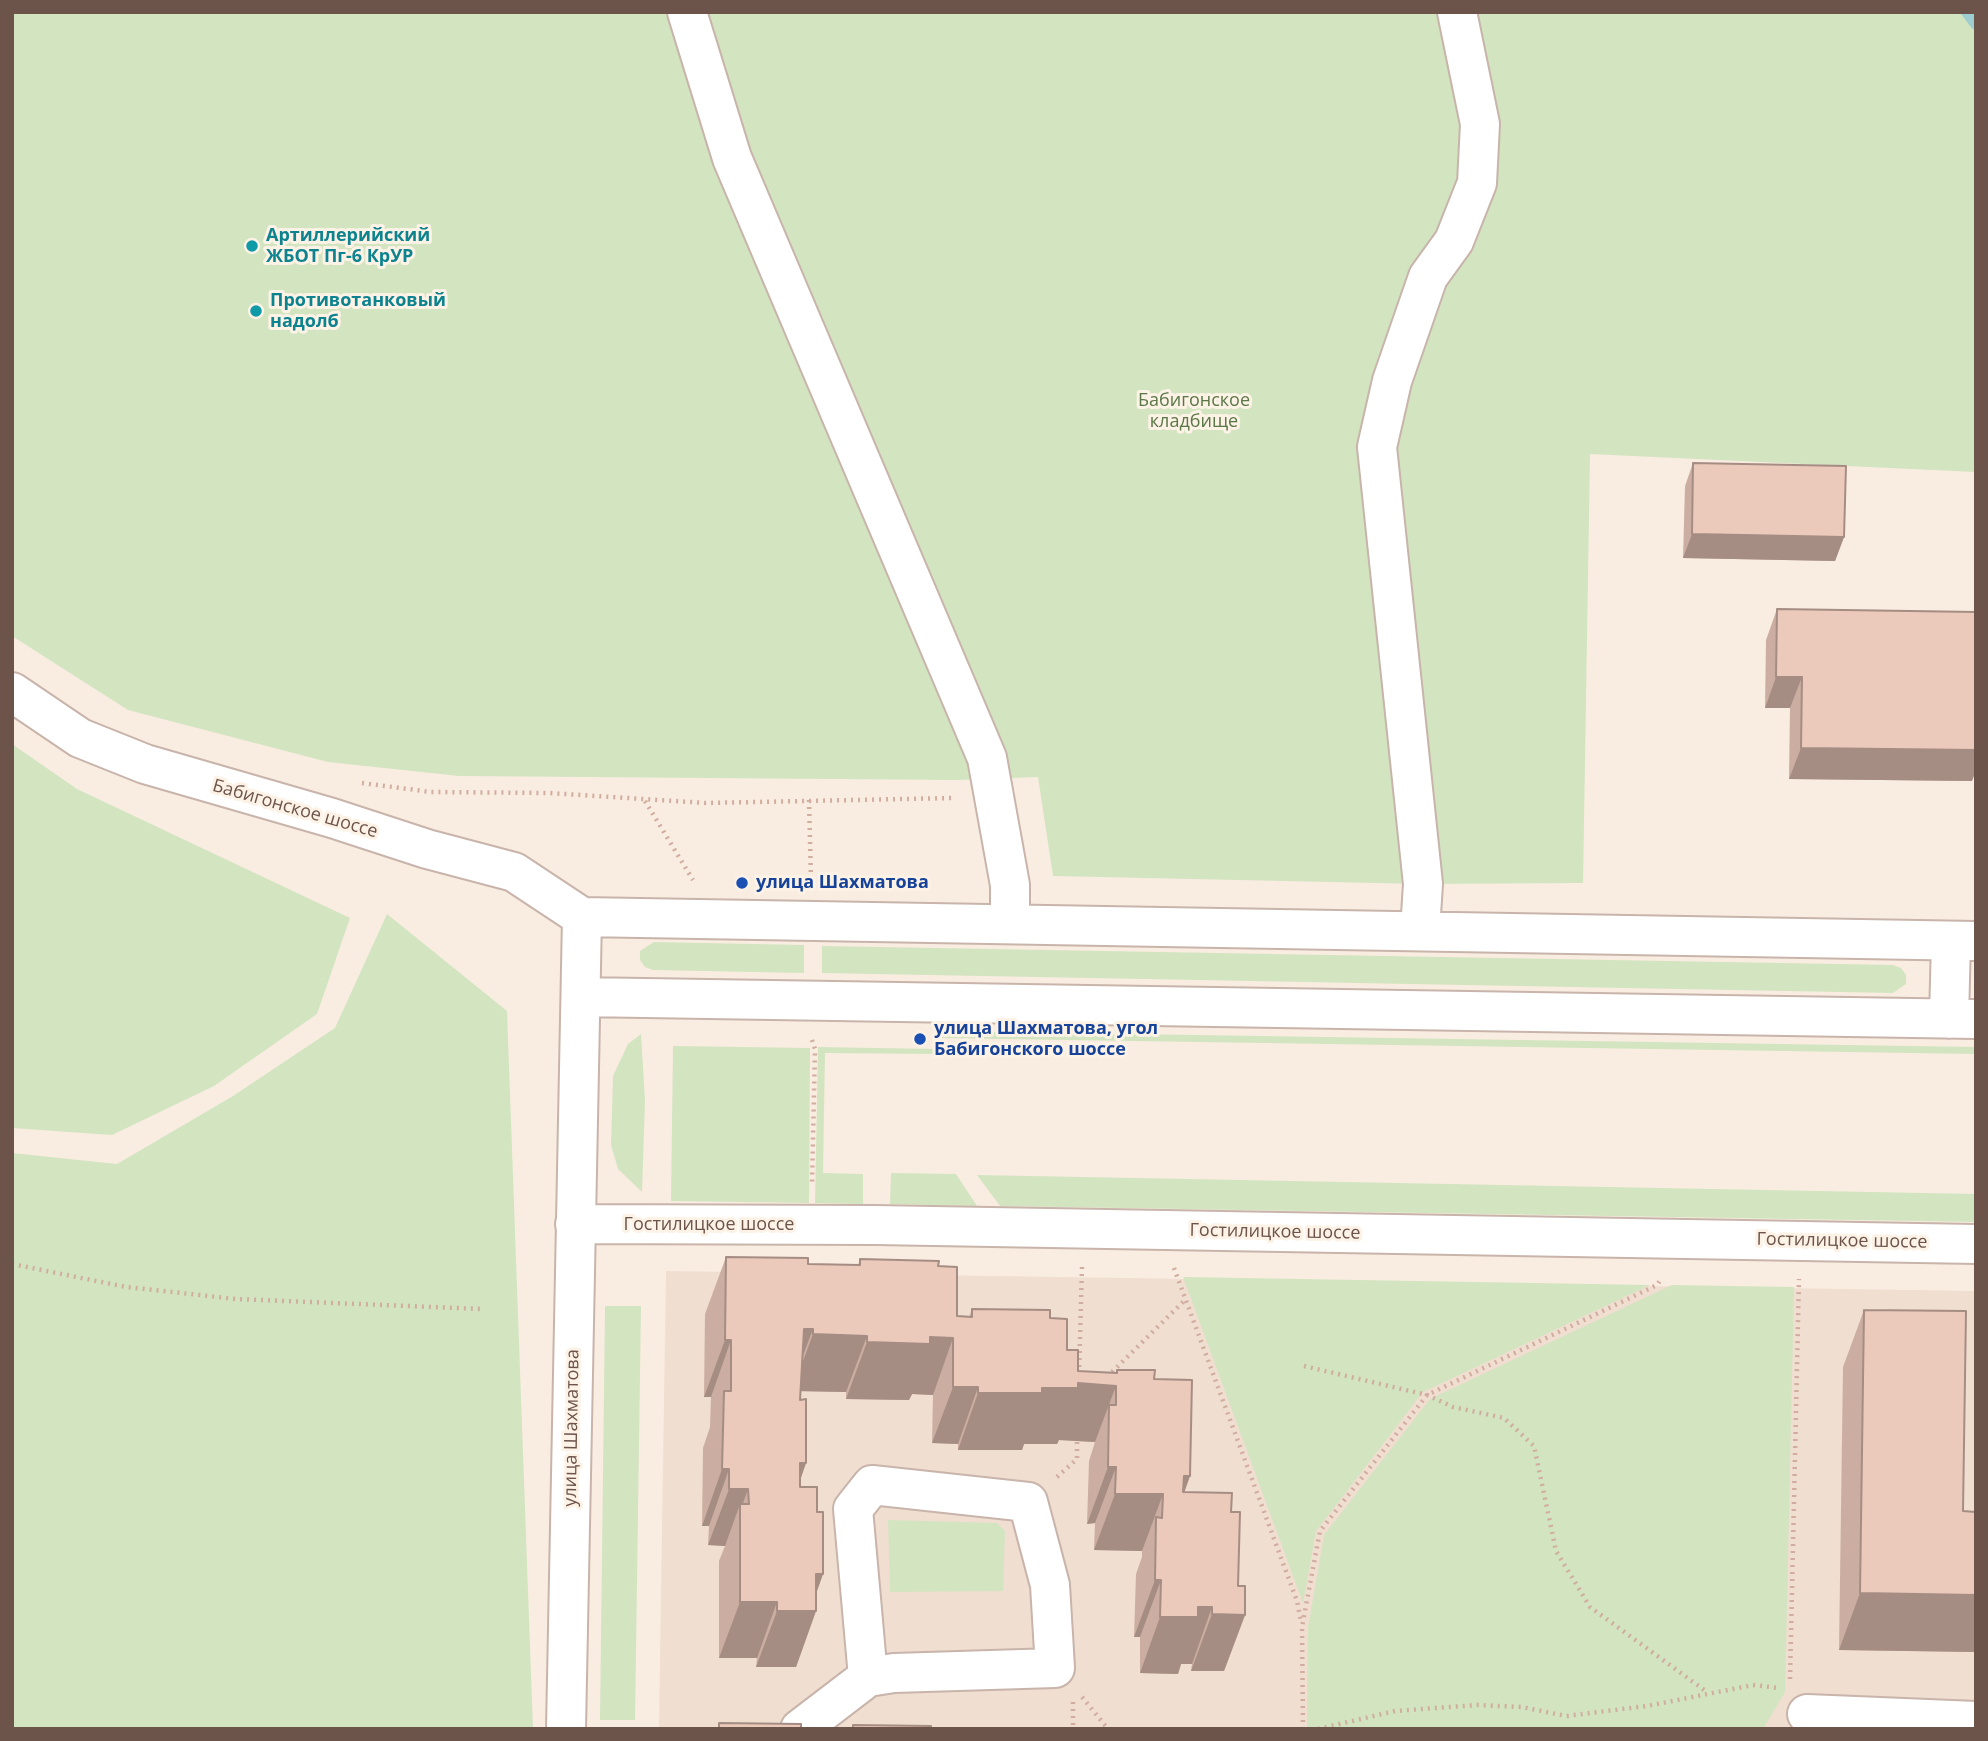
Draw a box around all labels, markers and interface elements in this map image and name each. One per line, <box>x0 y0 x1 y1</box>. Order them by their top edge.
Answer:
place label: Артиллерийский ЖБОТ Пг-6 КрУР <box>266 225 430 268</box>
marker: Артиллерийский ЖБОТ Пг-6 КрУР <box>244 238 260 254</box>
place label: Противотанковый надолб <box>270 290 446 332</box>
marker: Противотанковый надолб <box>248 303 264 319</box>
park label: Бабигонское кладбище <box>1138 390 1250 432</box>
street label: Бабигонское шоссе <box>210 775 380 843</box>
place label: улица Шахматова <box>756 872 929 894</box>
marker: улица Шахматова <box>734 875 750 891</box>
place label: улица Шахматова, угол Бабигонского шоссе <box>934 1018 1158 1060</box>
marker: улица Шахматова, угол Бабигонского шоссе <box>912 1031 928 1047</box>
street label: Гостилицкое шоссе <box>624 1214 794 1236</box>
street label: Гостилицкое шоссе <box>1189 1220 1361 1244</box>
street label: Гостилицкое шоссе <box>1756 1229 1928 1253</box>
street label: улица Шахматова <box>560 1349 584 1507</box>

